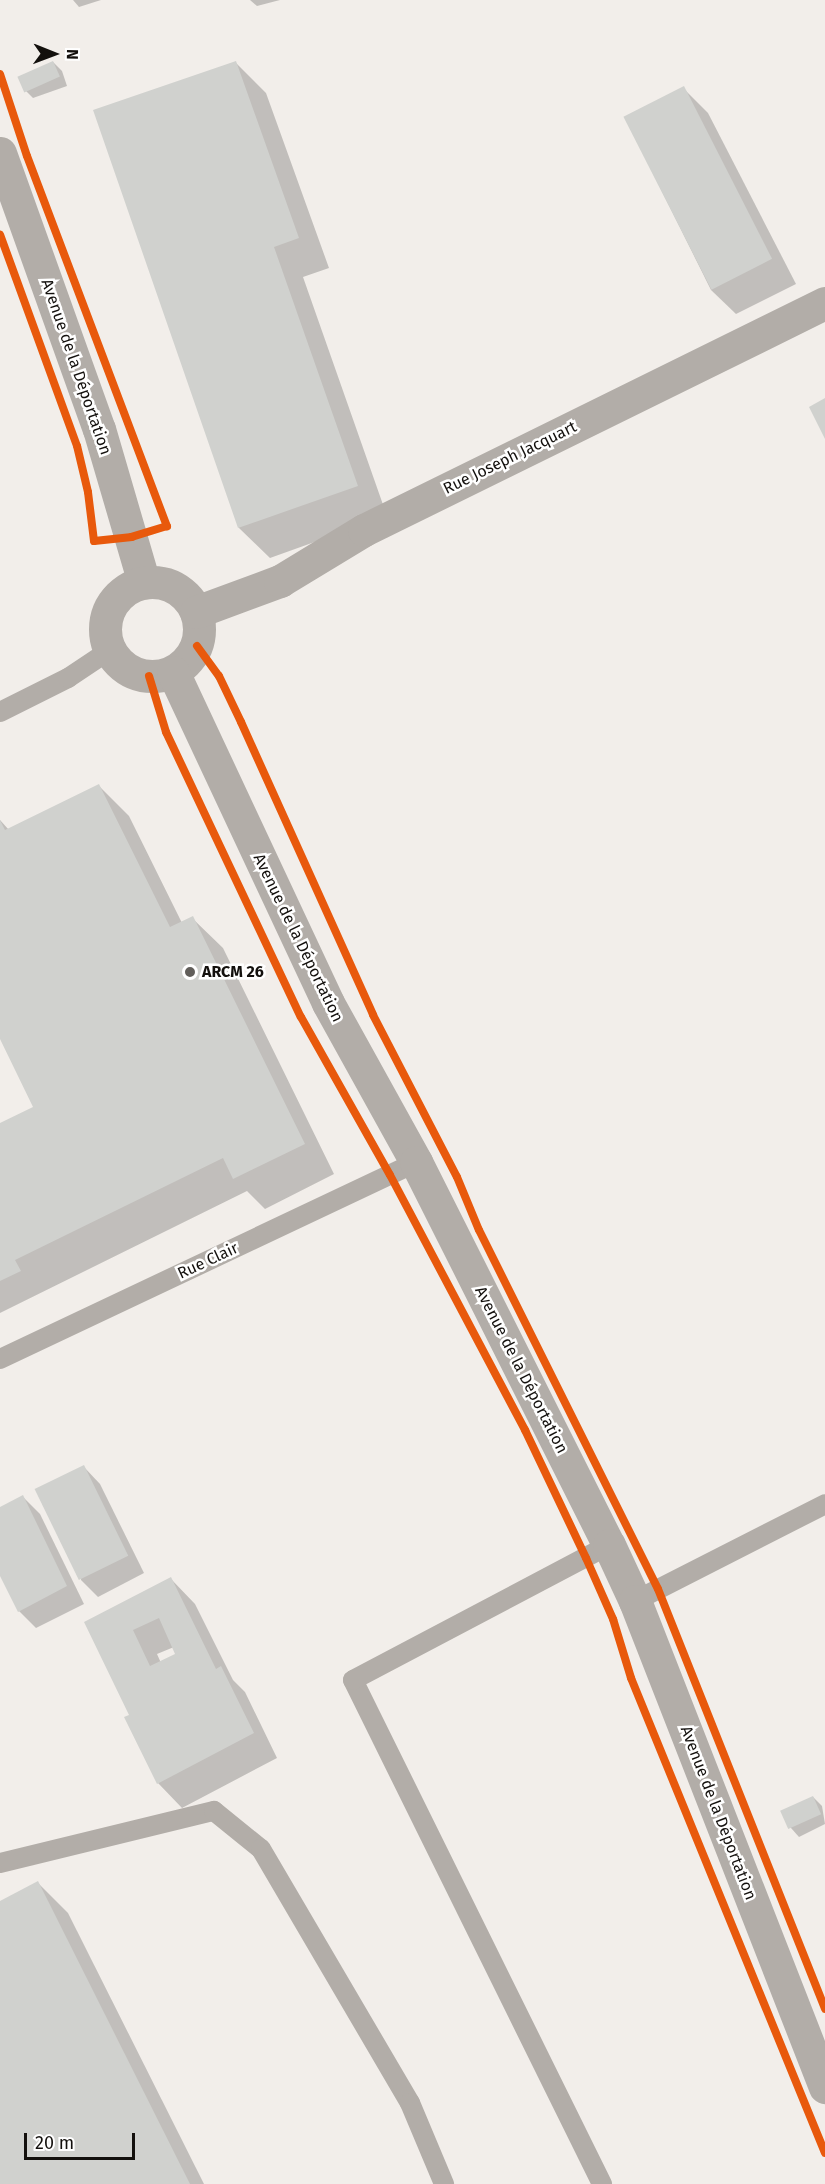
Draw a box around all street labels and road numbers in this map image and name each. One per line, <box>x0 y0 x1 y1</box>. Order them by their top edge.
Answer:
street label: Avenue de la Déportation <box>37 276 115 458</box>
street label: Rue Joseph Jacquart <box>440 417 580 499</box>
street label: Avenue de la Déportation <box>249 851 347 1025</box>
street label: Rue Clair <box>175 1239 241 1283</box>
street label: Avenue de la Déportation <box>470 1283 572 1457</box>
street label: Avenue de la Déportation <box>676 1723 760 1903</box>

